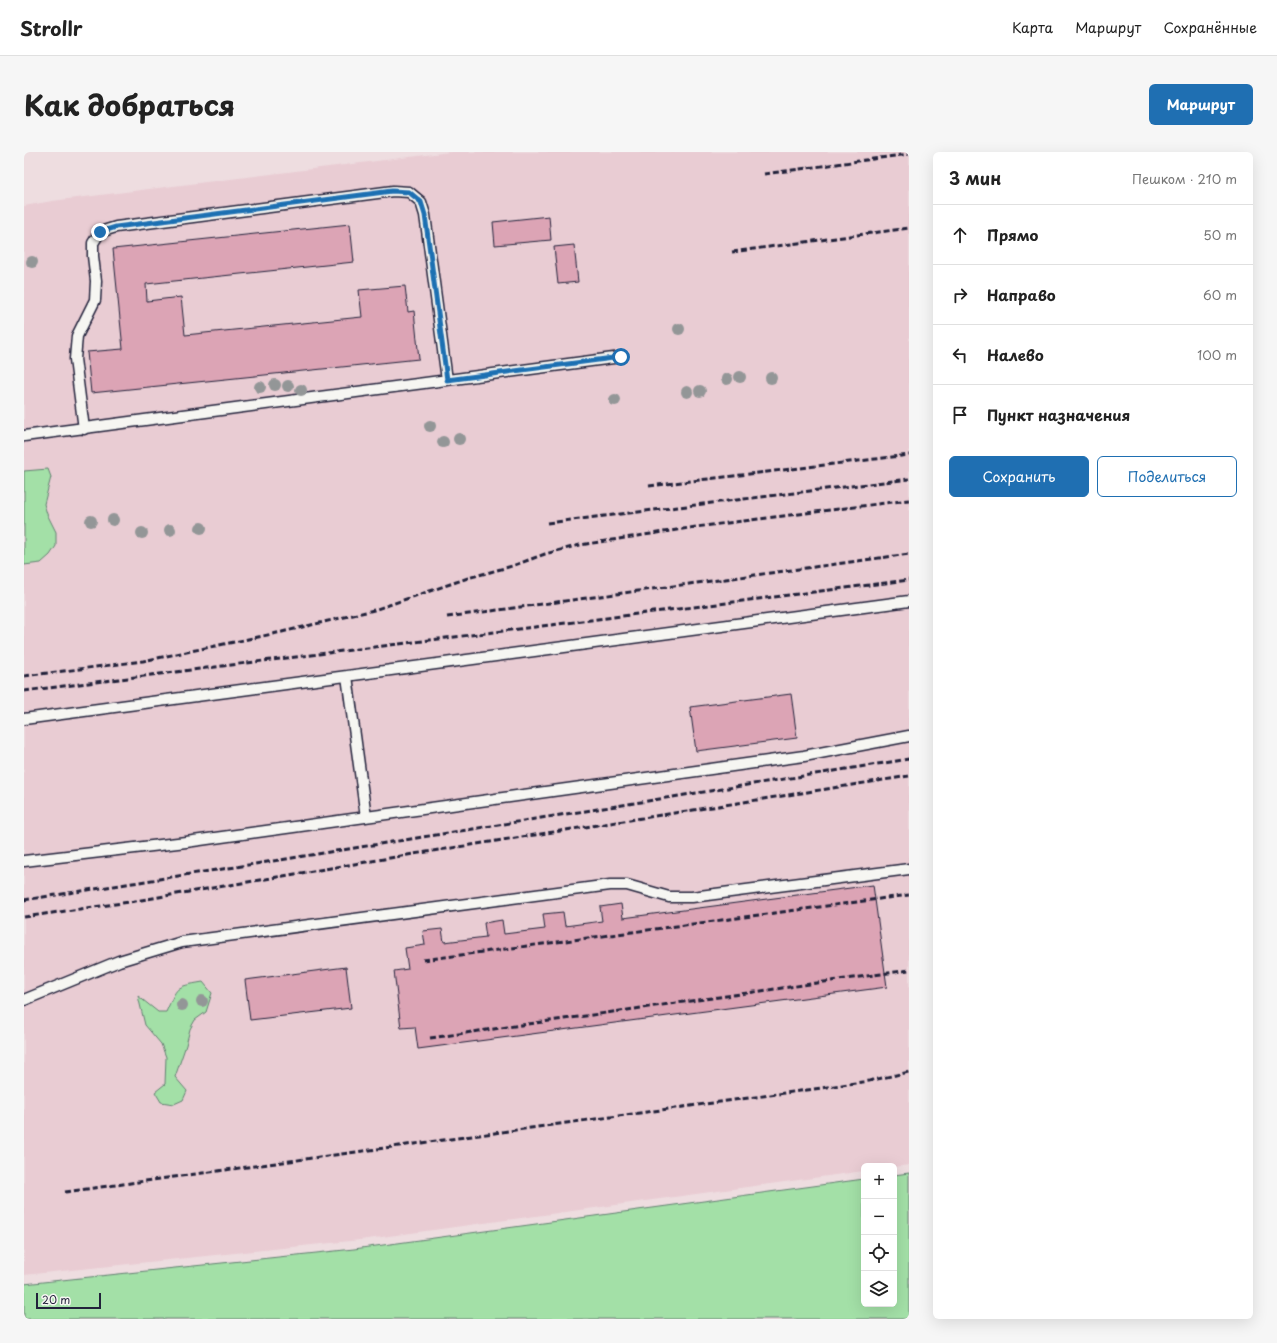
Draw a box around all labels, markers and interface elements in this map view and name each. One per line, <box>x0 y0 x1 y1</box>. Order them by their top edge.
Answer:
text: Strollr <box>20 14 83 42</box>
text: Карта <box>1012 17 1053 38</box>
text: Маршрут <box>1075 17 1141 38</box>
text: Сохранённые <box>1163 17 1257 38</box>
text: Как добраться <box>24 83 235 126</box>
button: Маршрут <box>1149 84 1253 125</box>
text: 3 мин <box>949 165 1001 191</box>
text: Пешком · 210 m <box>1132 169 1237 188</box>
route end <box>91 223 109 241</box>
text: Прямо <box>987 223 1038 246</box>
icon: ahead <box>949 224 971 246</box>
text: 50 m <box>1203 225 1237 244</box>
text: Направо <box>987 283 1056 306</box>
icon: right <box>949 284 971 306</box>
text: 60 m <box>1203 285 1237 304</box>
text: Налево <box>987 343 1044 366</box>
icon: left <box>949 344 971 366</box>
text: 100 m <box>1197 345 1237 364</box>
route start <box>612 348 630 366</box>
text: Пункт назначения <box>987 403 1130 426</box>
icon: arrive <box>949 404 971 426</box>
button: Сохранить <box>949 456 1089 497</box>
button: Поделиться <box>1097 456 1237 497</box>
map controls <box>861 1163 897 1307</box>
button: + <box>861 1163 897 1199</box>
button: − <box>861 1199 897 1235</box>
button: locate <box>861 1235 897 1271</box>
button: layers <box>861 1271 897 1307</box>
scale bar <box>36 1291 101 1310</box>
text: 20 m <box>42 1291 70 1308</box>

